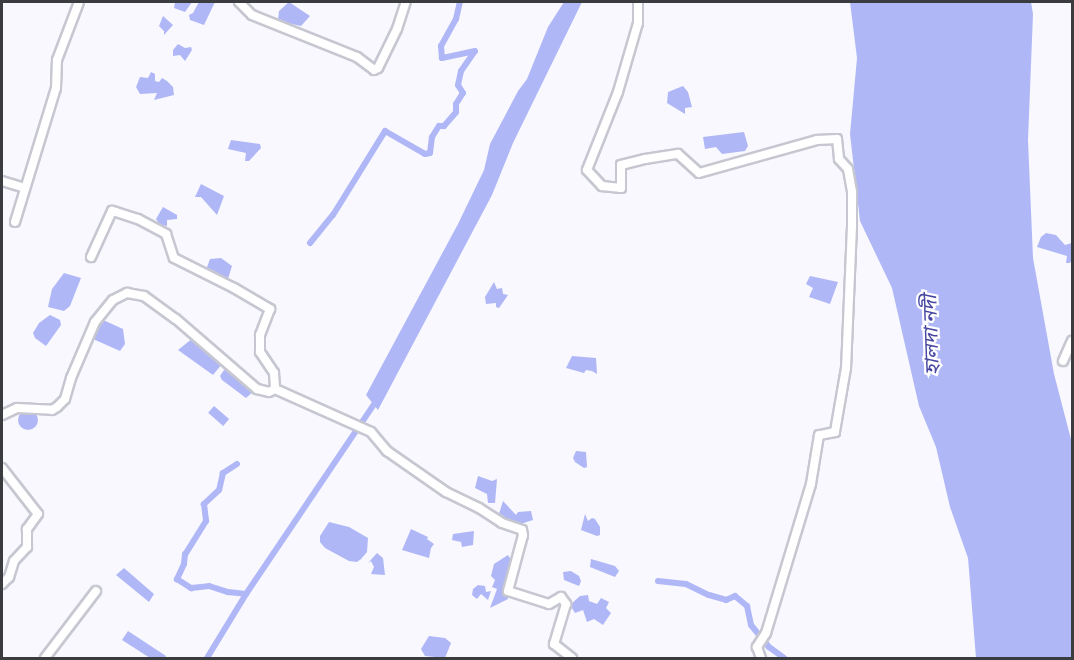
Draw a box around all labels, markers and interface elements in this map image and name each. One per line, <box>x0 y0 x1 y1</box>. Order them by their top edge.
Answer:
water label: হালদা নদী <box>918 294 944 376</box>

